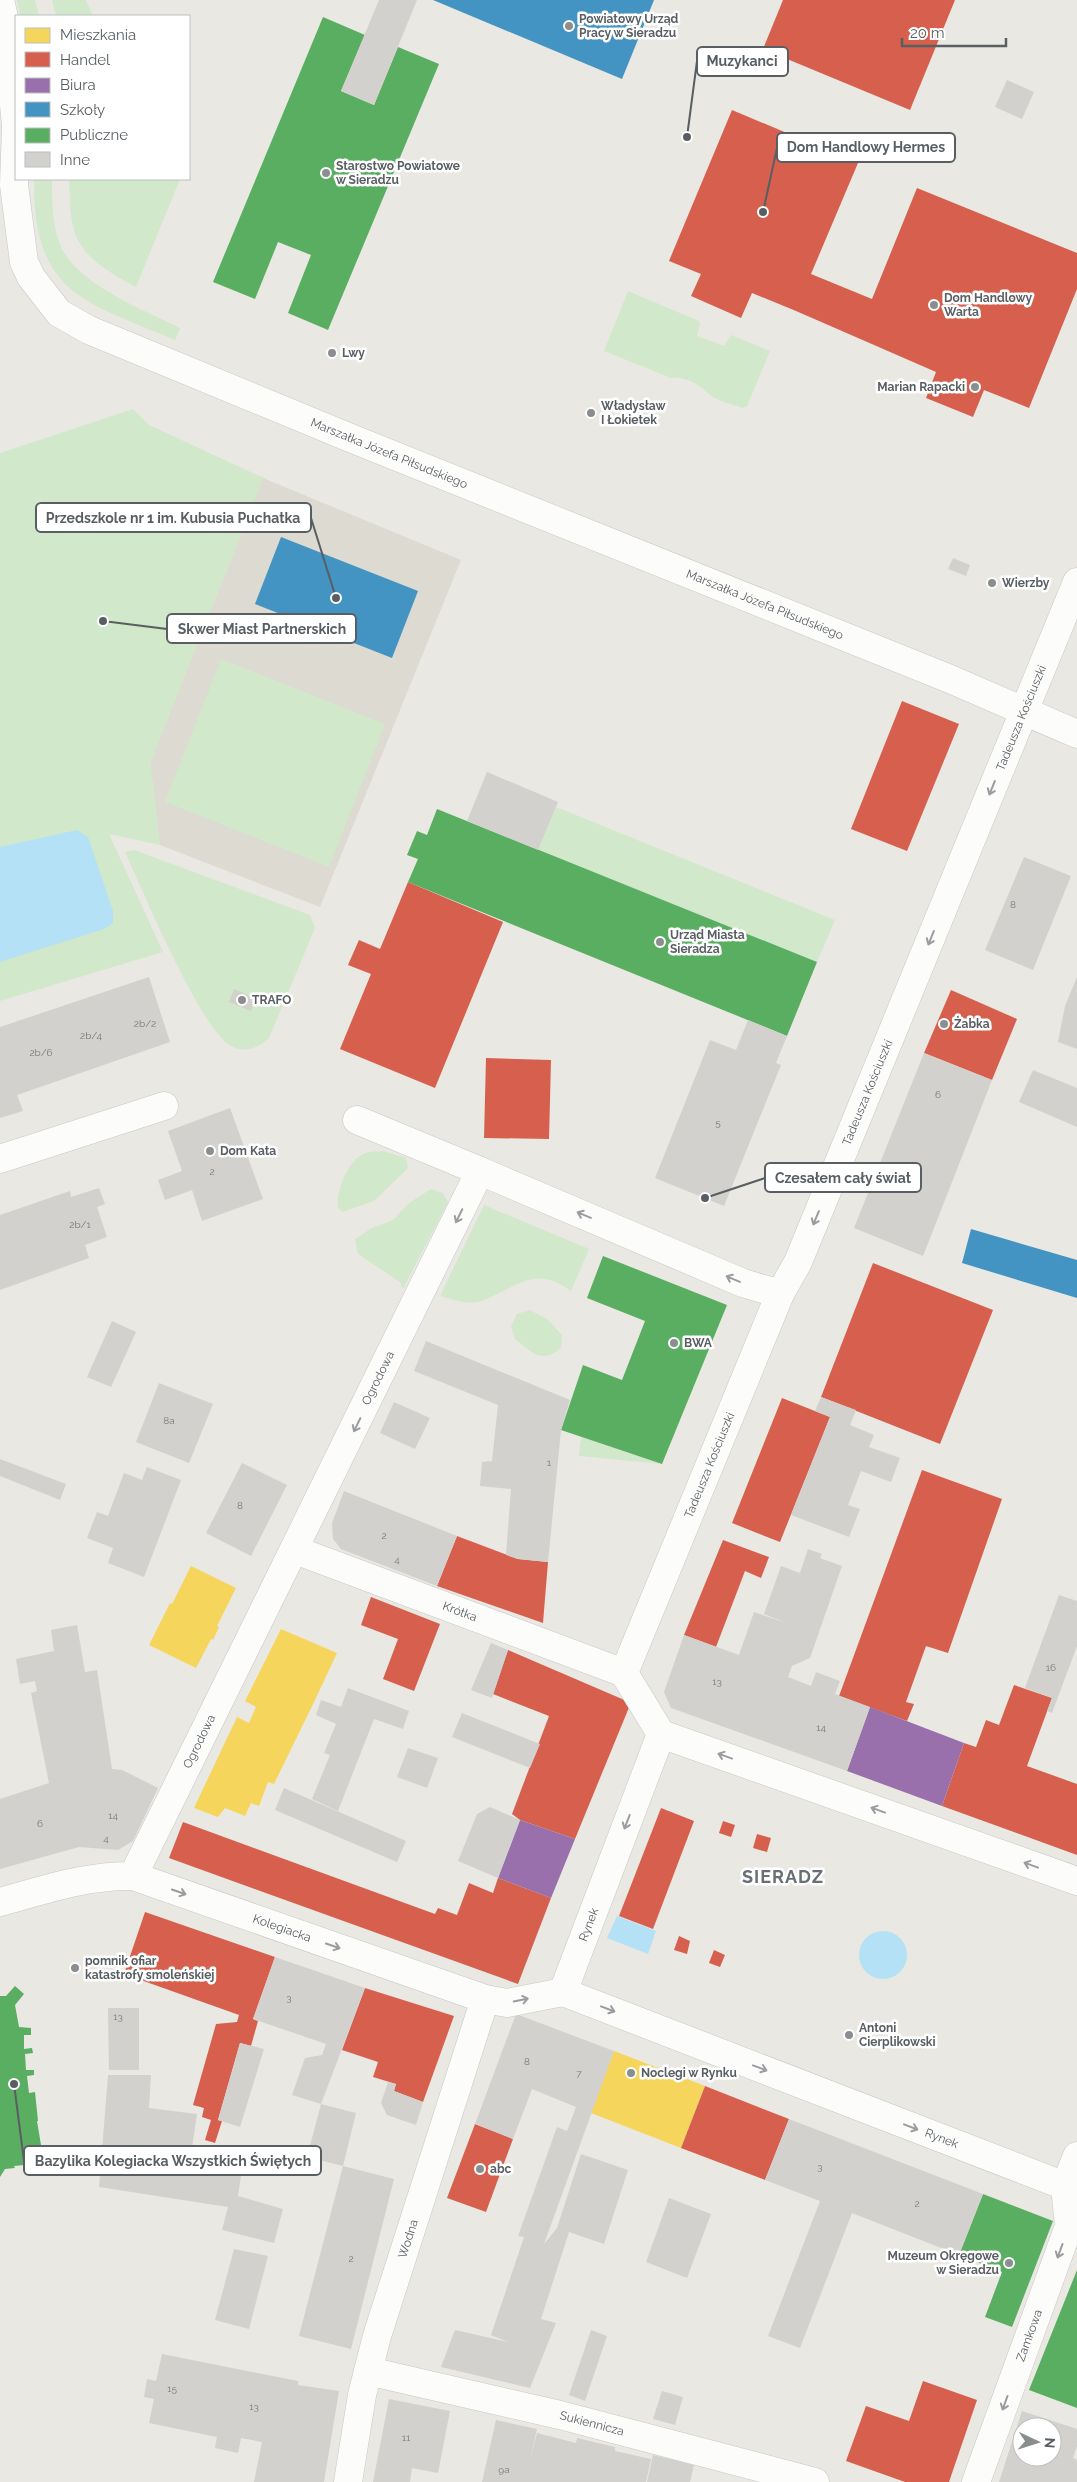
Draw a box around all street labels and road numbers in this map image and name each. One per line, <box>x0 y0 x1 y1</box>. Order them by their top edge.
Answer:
street label: Marszałka Józefa Piłsudskiego <box>309 415 470 491</box>
street label: Marszałka Józefa Piłsudskiego <box>684 567 845 642</box>
street label: Tadeusza Kościuszki <box>993 663 1049 773</box>
street label: Tadeusza Kościuszki <box>840 1038 895 1148</box>
street label: Ogrodowa <box>359 1349 397 1407</box>
street label: Tadeusza Kościuszki <box>682 1410 737 1520</box>
street label: Krótka <box>441 1599 479 1624</box>
street label: Ogrodowa <box>180 1712 218 1771</box>
street label: Rynek <box>576 1905 602 1943</box>
street label: Kolegiacka <box>251 1911 313 1945</box>
street label: Rynek <box>923 2126 961 2151</box>
street label: Wodna <box>395 2218 421 2260</box>
street label: Zamkowa <box>1013 2307 1045 2363</box>
street label: Sukiennicza <box>558 2408 626 2439</box>

